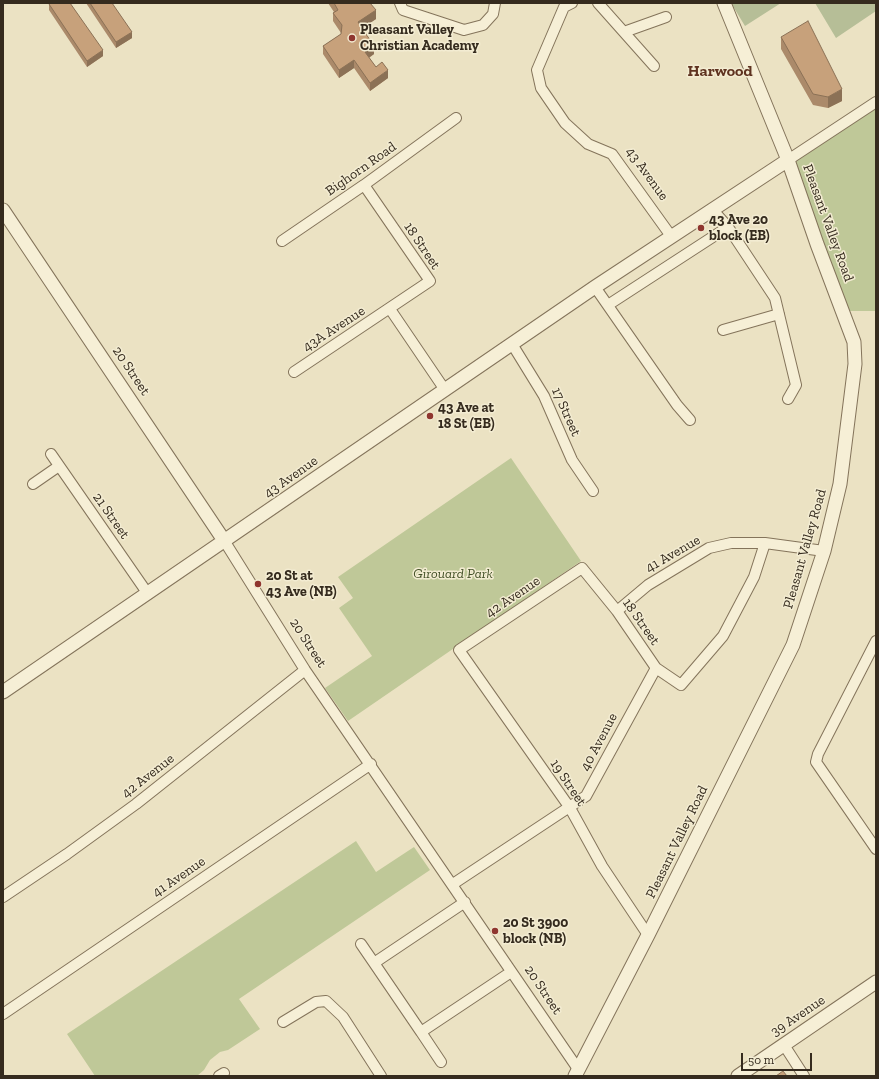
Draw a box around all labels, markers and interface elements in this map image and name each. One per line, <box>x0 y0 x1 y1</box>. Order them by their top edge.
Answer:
place label: Pleasant Valley Christian Academy <box>360 22 479 54</box>
marker: Pleasant Valley Christian Academy <box>347 33 357 43</box>
district label: Harwood <box>687 61 753 81</box>
street label: Bighorn Road <box>322 139 400 199</box>
street label: 43 Avenue <box>622 144 672 204</box>
street label: Pleasant Valley Road <box>799 162 857 284</box>
place label: 43 Ave 20 block (EB) <box>709 212 770 244</box>
street label: 18 Street <box>400 219 444 273</box>
marker: 43 Ave 20 block (EB) <box>696 223 706 233</box>
street label: 43A Avenue <box>300 303 368 355</box>
street label: 20 Street <box>109 343 153 399</box>
street label: 17 Street <box>548 385 584 439</box>
place label: 43 Ave at 18 St (EB) <box>438 400 494 432</box>
marker: 43 Ave at 18 St (EB) <box>425 411 435 421</box>
street label: 43 Avenue <box>261 452 321 502</box>
street label: Pleasant Valley Road <box>780 487 830 611</box>
street label: 21 Street <box>89 490 133 542</box>
street label: 41 Avenue <box>643 532 703 576</box>
park label: Girouard Park <box>413 566 493 582</box>
place label: 20 St at 43 Ave (NB) <box>266 568 337 600</box>
street label: 42 Avenue <box>482 573 544 621</box>
marker: 20 St at 43 Ave (NB) <box>253 579 263 589</box>
street label: 18 Street <box>619 595 663 649</box>
street label: 20 Street <box>286 615 330 671</box>
street label: 40 Avenue <box>577 710 621 774</box>
street label: 42 Avenue <box>118 750 178 802</box>
street label: 19 Street <box>546 756 590 810</box>
street label: Pleasant Valley Road <box>642 783 712 901</box>
street label: 41 Avenue <box>149 853 209 901</box>
place label: 20 St 3900 block (NB) <box>503 915 568 948</box>
marker: 20 St 3900 block (NB) <box>490 926 500 936</box>
street label: 20 Street <box>521 962 565 1018</box>
street label: 39 Avenue <box>768 992 828 1040</box>
scale bar <box>743 1045 814 1071</box>
text: 50 m <box>748 1053 774 1067</box>

